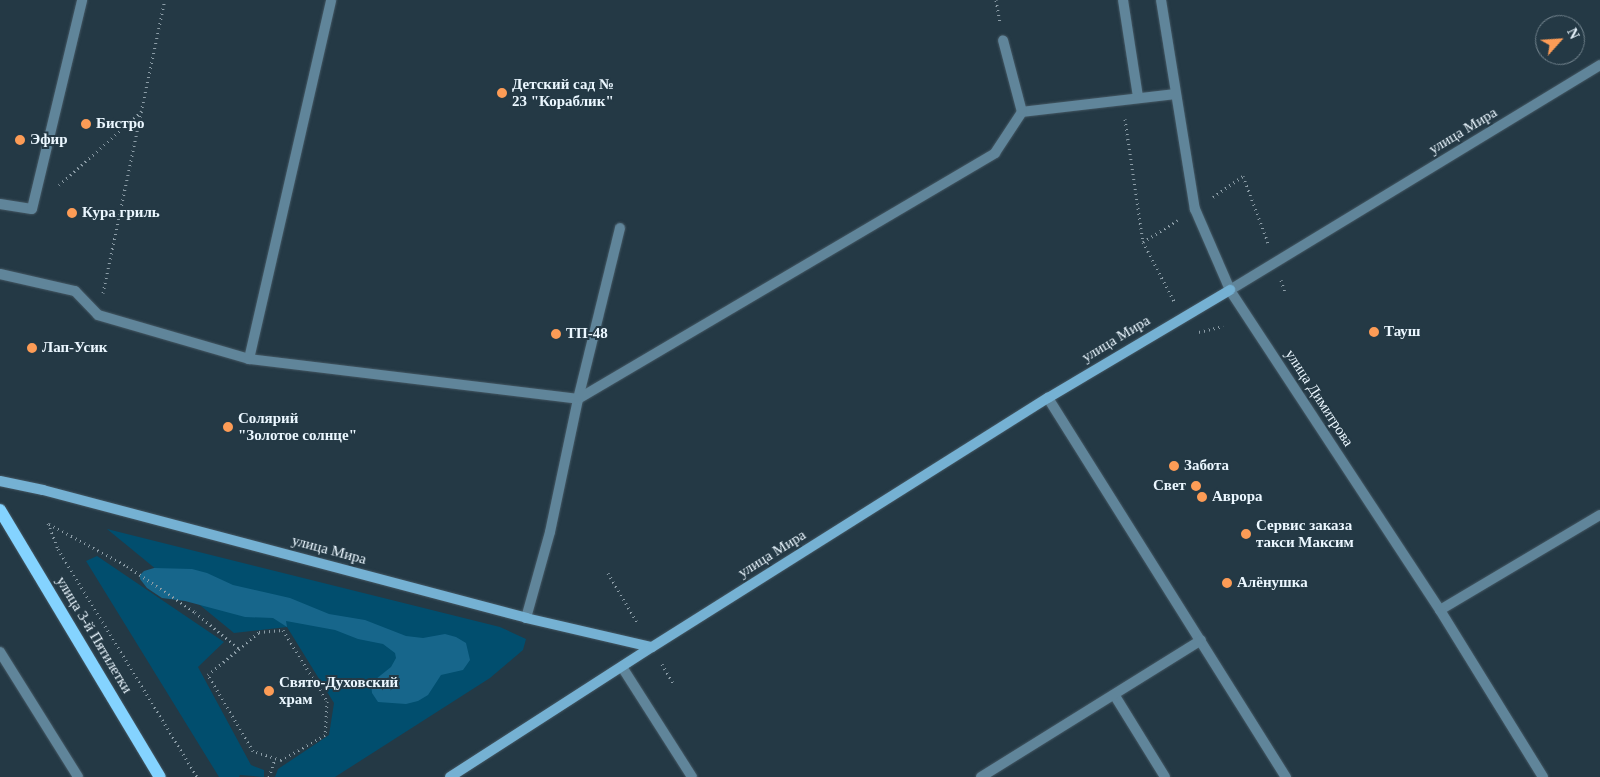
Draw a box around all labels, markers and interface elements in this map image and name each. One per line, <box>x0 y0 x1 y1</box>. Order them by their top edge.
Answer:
north arrow <box>1535 15 1585 65</box>
text: N <box>1564 26 1582 41</box>
place label: Детский сад № 23 "Кораблик" <box>512 75 614 110</box>
marker: Детский сад № 23 "Кораблик" <box>496 87 508 99</box>
street label: улица Мира <box>1426 104 1500 158</box>
place label: Бистро <box>96 115 145 133</box>
marker: Бистро <box>80 118 92 130</box>
place label: Эфир <box>30 131 68 149</box>
marker: Эфир <box>14 134 26 146</box>
place label: Кура гриль <box>82 204 160 222</box>
marker: Кура гриль <box>66 207 78 219</box>
street label: улица Мира <box>1079 312 1153 366</box>
place label: Тауш <box>1384 323 1421 341</box>
place label: ТП-48 <box>566 325 608 343</box>
marker: Тауш <box>1368 326 1380 338</box>
marker: ТП-48 <box>550 328 562 340</box>
place label: Лап-Усик <box>42 339 107 357</box>
marker: Лап-Усик <box>26 342 38 354</box>
street label: улица Димитрова <box>1281 346 1357 450</box>
place label: Солярий "Золотое солнце" <box>238 409 357 444</box>
marker: Солярий "Золотое солнце" <box>222 421 234 433</box>
place label: Забота <box>1184 457 1229 475</box>
marker: Забота <box>1168 460 1180 472</box>
place label: Свет <box>1153 477 1186 495</box>
marker: Свет <box>1190 480 1202 492</box>
place label: Аврора <box>1212 488 1263 506</box>
marker: Аврора <box>1196 491 1208 503</box>
place label: Сервис заказа такси Максим <box>1256 516 1354 551</box>
street label: улица Мира <box>735 526 809 582</box>
marker: Сервис заказа такси Максим <box>1240 528 1252 540</box>
street label: улица Мира <box>290 531 368 569</box>
street label: улица 3-й Пятилетки <box>52 573 136 697</box>
place label: Алёнушка <box>1237 574 1308 592</box>
marker: Алёнушка <box>1221 577 1233 589</box>
place label: Свято-Духовский храм <box>279 673 398 708</box>
marker: Свято-Духовский храм <box>263 685 275 697</box>

